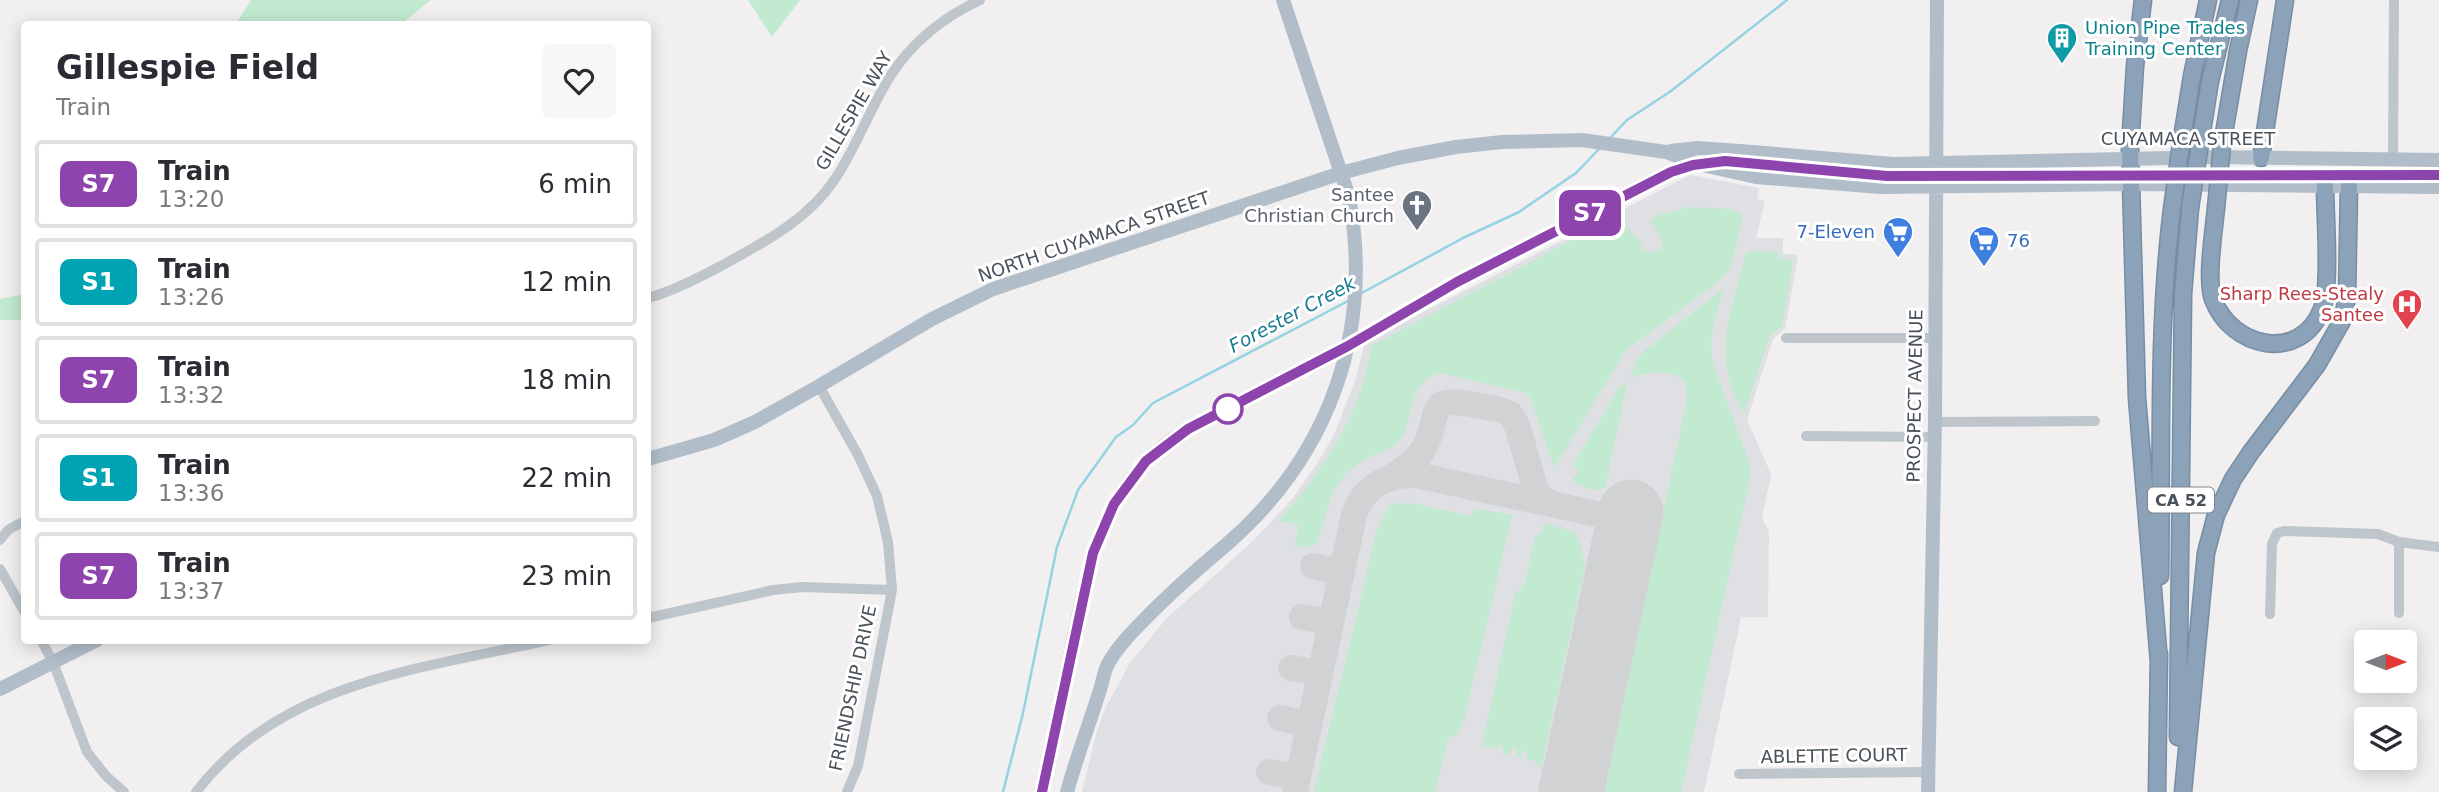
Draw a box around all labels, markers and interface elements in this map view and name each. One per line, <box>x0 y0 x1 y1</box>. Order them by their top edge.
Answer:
place label: Union Pipe Trades Training Center <box>2084 17 2245 59</box>
building icon: Union Pipe Trades Training Center <box>2045 21 2079 65</box>
button: heart <box>542 44 616 118</box>
street label: GILLESPIE WAY <box>811 47 897 174</box>
text: Gillespie Field <box>56 48 319 87</box>
text: Train <box>56 94 111 120</box>
street label: CUYAMACA STREET <box>2101 128 2276 149</box>
text: Train <box>158 156 231 186</box>
text: 6 min <box>538 169 612 199</box>
text: S7 <box>82 170 115 198</box>
place label: Santee Christian Church <box>1244 184 1394 226</box>
text: 13:20 <box>158 186 224 212</box>
street label: NORTH CUYAMACA STREET <box>975 187 1213 286</box>
church icon: Santee Christian Church <box>1400 188 1434 232</box>
line badge: S7 <box>1558 190 1622 236</box>
text: S7 <box>1573 199 1607 227</box>
supermarket icon: 7-Eleven <box>1881 215 1915 259</box>
place label: 7-Eleven <box>1796 221 1875 242</box>
supermarket icon: 76 <box>1967 224 2001 268</box>
place label: 76 <box>2007 230 2030 251</box>
text: Train <box>158 254 231 284</box>
text: 12 min <box>522 267 612 297</box>
text: S1 <box>82 268 115 296</box>
water label: Forester Creek <box>1225 271 1360 357</box>
place label: Sharp Rees-Stealy Santee <box>2220 283 2384 325</box>
text: 13:26 <box>158 284 224 310</box>
hospital icon: Sharp Rees-Stealy Santee <box>2390 287 2424 331</box>
street label: PROSPECT AVENUE <box>1902 309 1927 483</box>
text: Train <box>158 352 231 382</box>
text: 18 min <box>522 365 612 395</box>
text: S7 <box>82 366 115 394</box>
text: 13:32 <box>158 382 224 408</box>
unlabelled marker <box>1213 394 1243 424</box>
text: Train <box>158 450 231 480</box>
text: 22 min <box>522 463 612 493</box>
text: S1 <box>82 464 115 492</box>
text: 13:36 <box>158 480 224 506</box>
road number: CA 52 <box>2148 488 2214 512</box>
text: Train <box>158 548 231 578</box>
text: 23 min <box>522 561 612 591</box>
text: S7 <box>82 562 115 590</box>
text: 13:37 <box>158 578 224 604</box>
street label: FRIENDSHIP DRIVE <box>825 603 880 773</box>
north arrow <box>2354 630 2417 693</box>
map controls <box>2354 630 2417 770</box>
button: layers <box>2354 707 2417 770</box>
street label: ABLETTE COURT <box>1760 744 1909 767</box>

